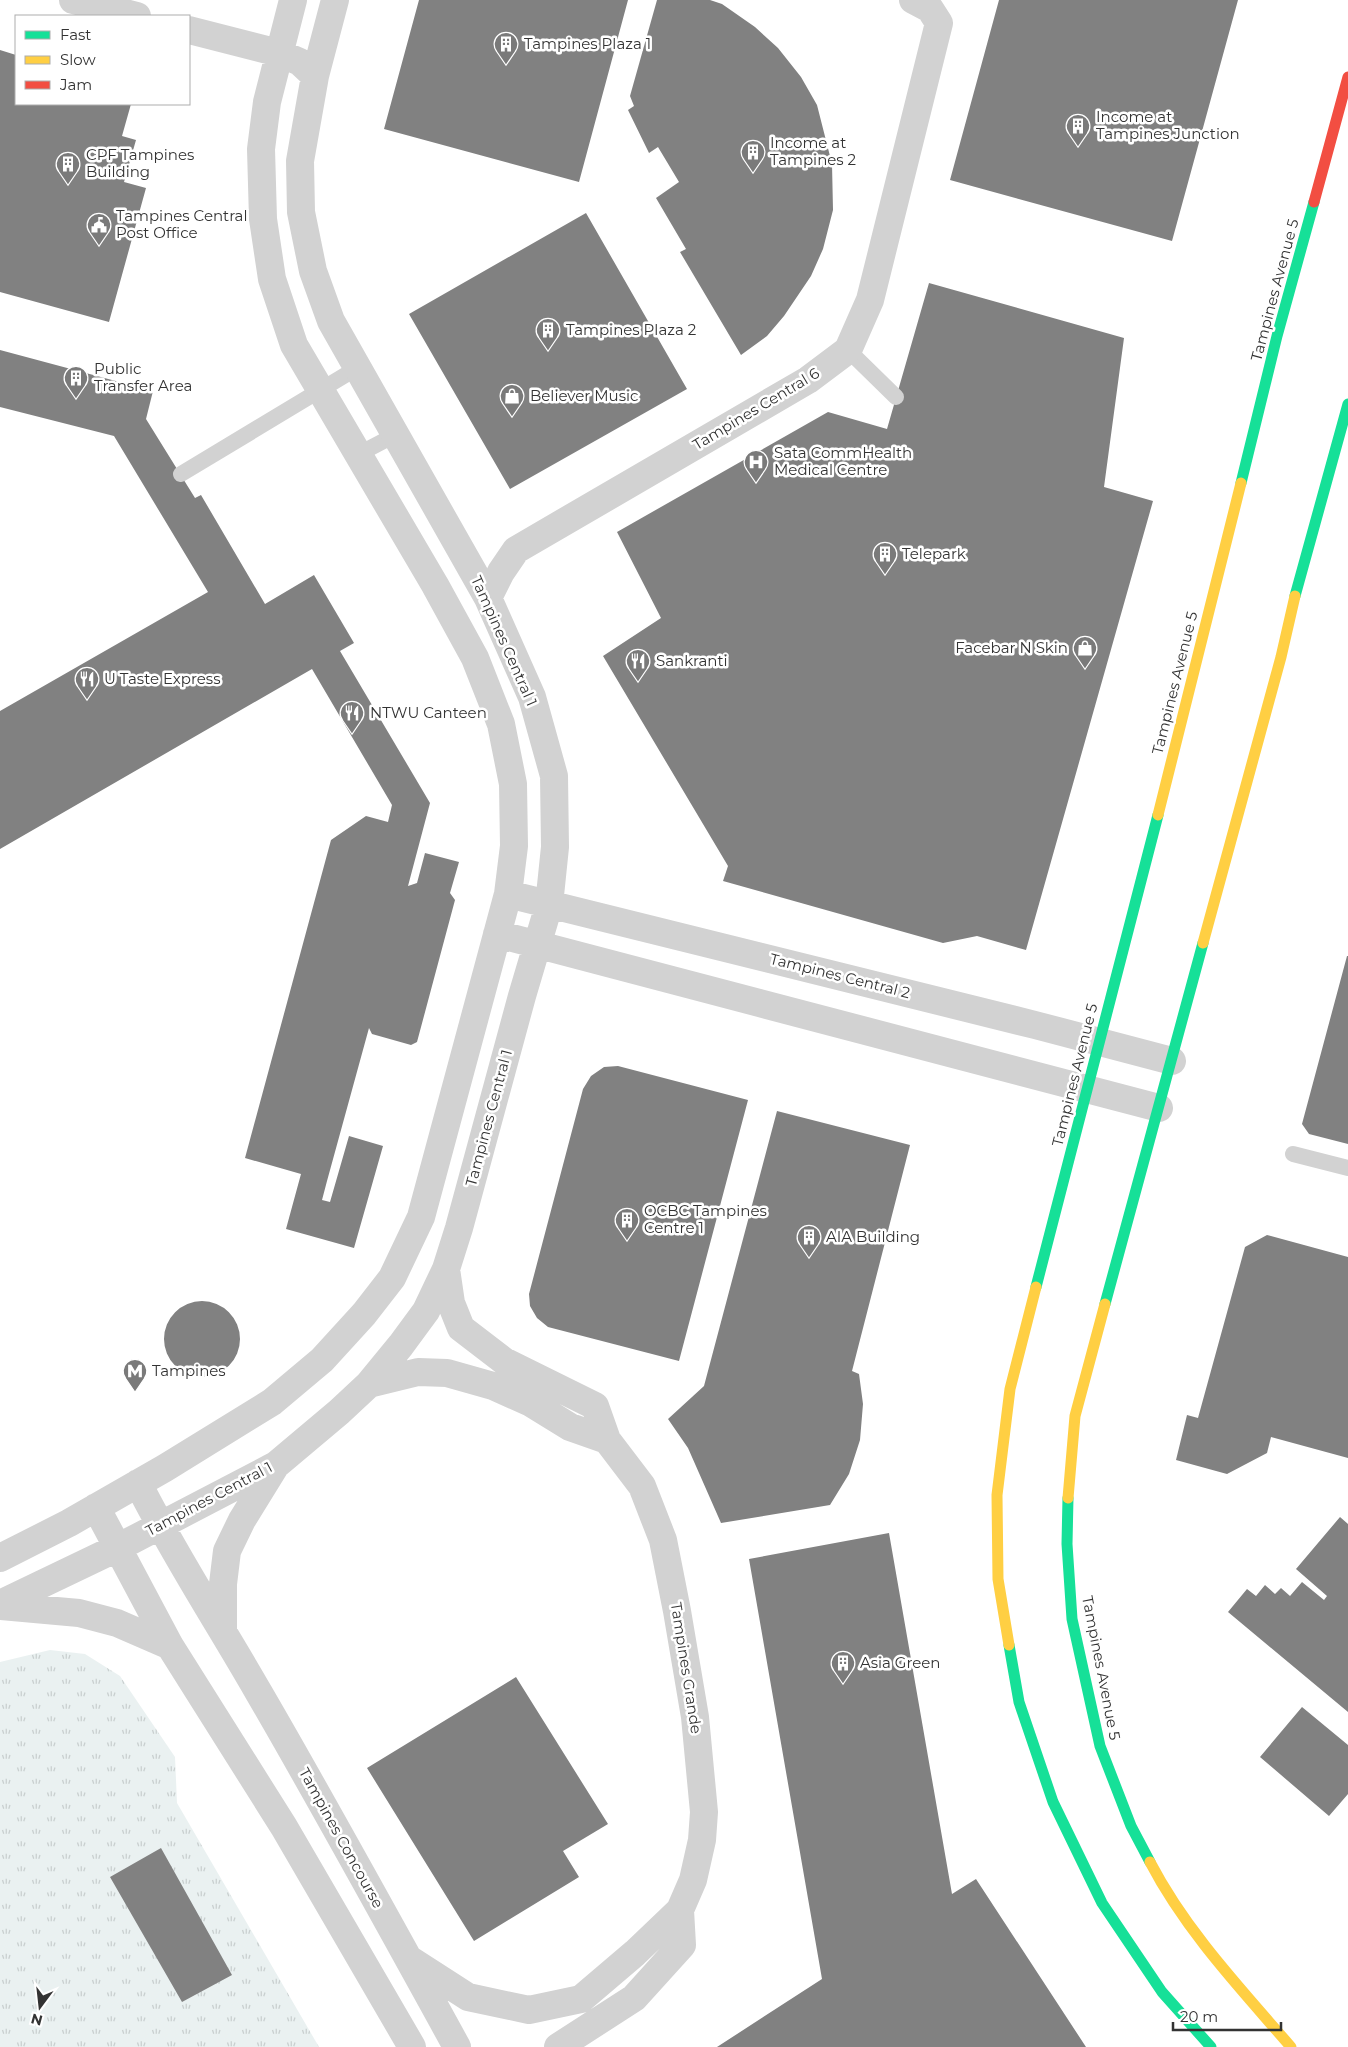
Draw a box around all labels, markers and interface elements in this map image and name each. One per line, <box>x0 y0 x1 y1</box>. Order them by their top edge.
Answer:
legend <box>15 15 190 105</box>
text: Fast <box>60 25 91 44</box>
building icon: Tampines Plaza 1 <box>493 31 519 65</box>
place label: Tampines Plaza 1 <box>524 34 651 53</box>
text: Slow <box>60 50 96 69</box>
text: Jam <box>59 75 92 94</box>
place label: Income at Tampines Junction <box>1096 107 1240 143</box>
building icon: Income at Tampines Junction <box>1065 113 1091 147</box>
place label: Income at Tampines 2 <box>770 133 856 169</box>
building icon: Income at Tampines 2 <box>740 139 766 173</box>
place label: CPF Tampines Building <box>86 145 194 181</box>
building icon: CPF Tampines Building <box>55 151 81 185</box>
place label: Tampines Central Post Office <box>116 206 247 242</box>
public building icon: Tampines Central Post Office <box>86 212 112 246</box>
street label: Tampines Avenue 5 <box>1246 217 1303 363</box>
building icon: Tampines Plaza 2 <box>535 317 561 351</box>
place label: Tampines Plaza 2 <box>566 320 696 339</box>
place label: Public Transfer Area <box>94 359 192 395</box>
street label: Tampines Central 6 <box>689 363 823 454</box>
building icon: Public Transfer Area <box>63 365 89 399</box>
shop icon: Believer Music <box>499 383 525 417</box>
place label: Believer Music <box>530 386 638 405</box>
place label: Sata CommHealth Medical Centre <box>774 443 912 479</box>
hospital icon: Sata CommHealth Medical Centre <box>743 449 769 483</box>
building icon: Telepark <box>872 541 898 575</box>
place label: Telepark <box>902 544 966 563</box>
street label: Tampines Central 1 <box>467 573 542 709</box>
street label: Tampines Avenue 5 <box>1148 609 1201 756</box>
shop icon: Facebar N Skin <box>1072 635 1098 669</box>
place label: Facebar N Skin <box>955 638 1068 657</box>
restaurant icon: Sankranti <box>625 648 651 682</box>
place label: Sankranti <box>656 651 728 670</box>
restaurant icon: U Taste Express <box>74 666 100 700</box>
place label: U Taste Express <box>104 669 220 688</box>
restaurant icon: NTWU Canteen <box>339 700 365 734</box>
place label: NTWU Canteen <box>370 703 487 722</box>
street label: Tampines Central 2 <box>768 949 912 1002</box>
street label: Tampines Avenue 5 <box>1048 1001 1101 1148</box>
street label: Tampines Central 1 <box>461 1047 516 1188</box>
place label: OCBC Tampines Centre 1 <box>644 1201 767 1237</box>
building icon: OCBC Tampines Centre 1 <box>614 1207 640 1241</box>
building icon: AIA Building <box>796 1224 822 1258</box>
place label: AIA Building <box>826 1227 920 1246</box>
metro station icon: Tampines <box>122 1358 148 1392</box>
place label: Tampines <box>152 1361 226 1380</box>
street label: Tampines Central 1 <box>142 1457 275 1540</box>
street label: Tampines Avenue 5 <box>1078 1594 1125 1742</box>
street label: Tampines Grande <box>667 1601 706 1735</box>
building icon: Asia Green <box>830 1650 856 1684</box>
place label: Asia Green <box>860 1653 941 1672</box>
street label: Tampines Concourse <box>295 1764 388 1911</box>
north arrow <box>15 1982 65 2032</box>
scale bar <box>1173 2000 1280 2032</box>
text: 20 m <box>1180 2007 1218 2026</box>
text: N <box>29 2009 44 2030</box>

